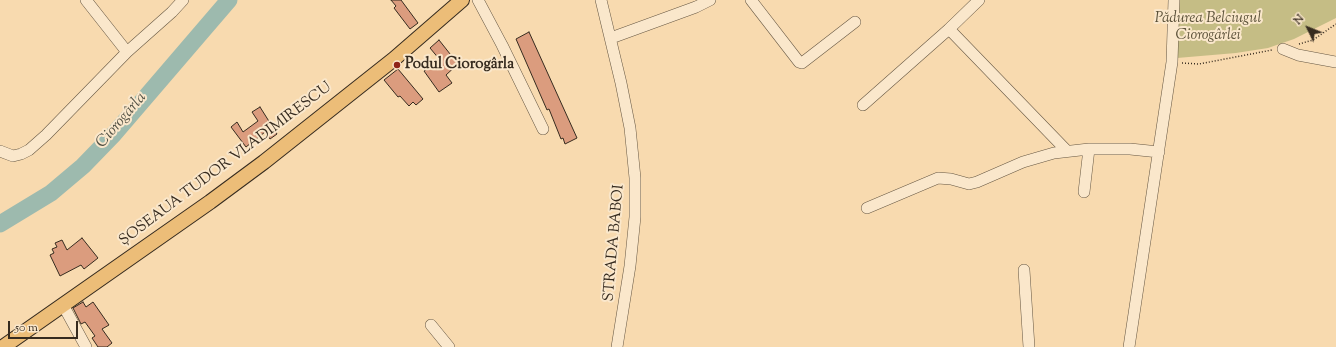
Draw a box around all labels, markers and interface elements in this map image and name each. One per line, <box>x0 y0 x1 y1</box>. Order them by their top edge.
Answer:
north arrow <box>1288 8 1328 48</box>
park label: Pădurea Belciugul Ciorogârlei <box>1155 10 1261 45</box>
text: N <box>1290 11 1308 28</box>
place label: Podul Ciorogârla <box>405 56 514 74</box>
marker: Podul Ciorogârla <box>392 60 402 70</box>
street label: ȘOSEAUA TUDOR VLADIMIRESCU <box>116 79 336 251</box>
water label: Ciorogârla <box>93 89 151 153</box>
street label: STRADA BABOI <box>601 184 629 302</box>
scale bar <box>10 313 80 339</box>
text: 50 m <box>15 319 38 337</box>

